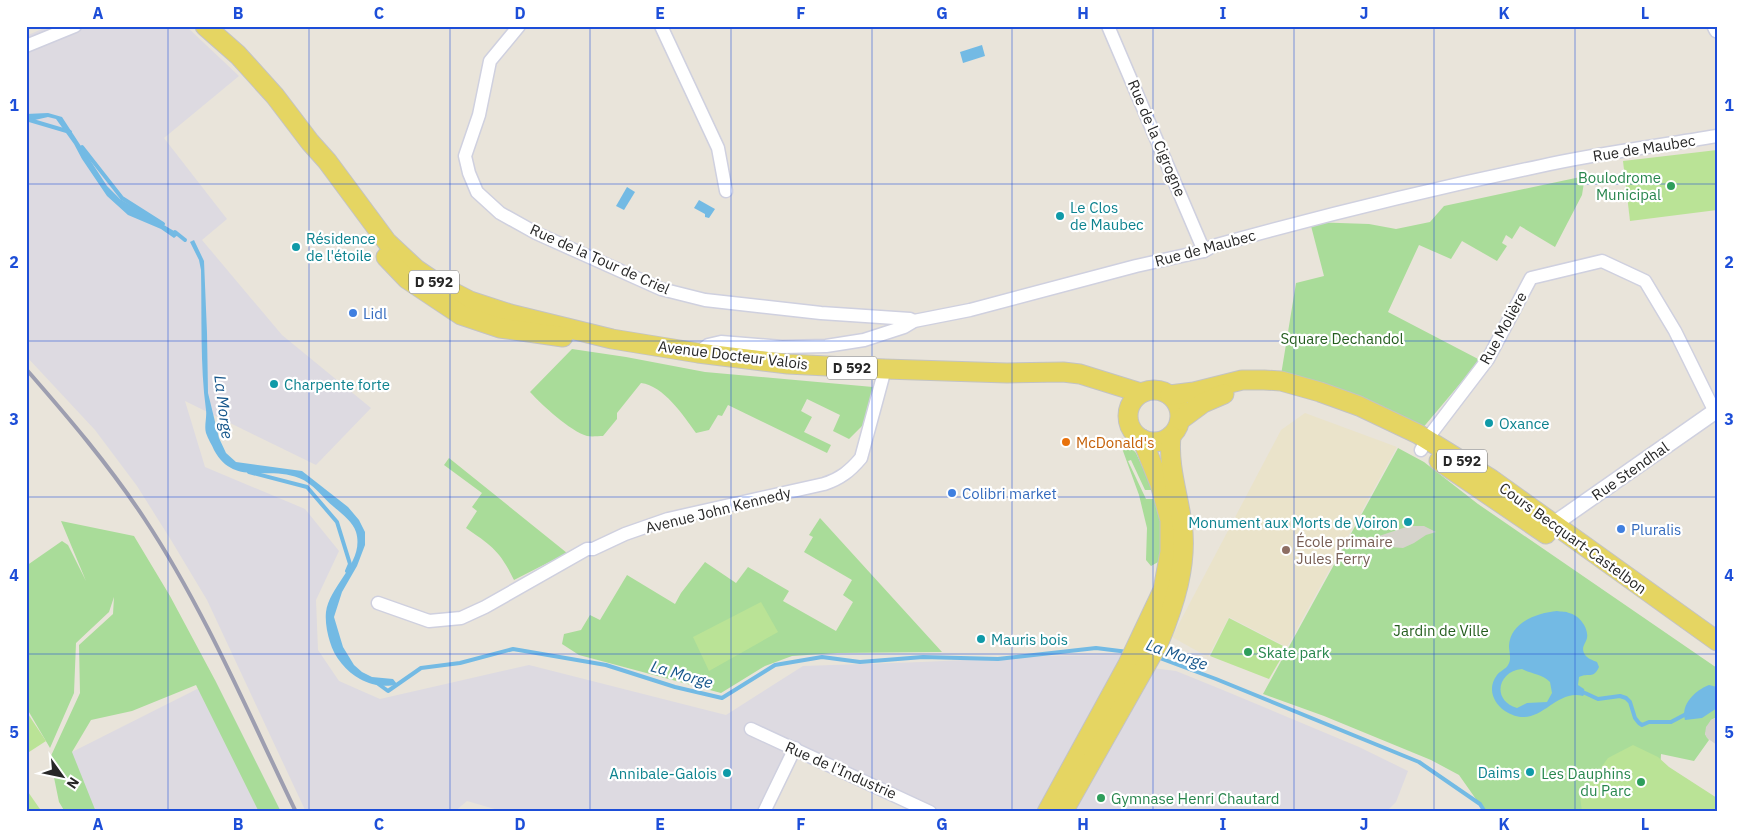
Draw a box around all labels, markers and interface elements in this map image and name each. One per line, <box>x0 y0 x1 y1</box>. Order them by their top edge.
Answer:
text: A <box>93 3 104 23</box>
text: B <box>233 3 244 23</box>
text: C <box>374 3 384 23</box>
text: D <box>514 3 526 23</box>
text: E <box>655 3 665 23</box>
text: F <box>796 3 806 23</box>
text: G <box>936 3 948 23</box>
text: H <box>1077 3 1089 23</box>
text: I <box>1220 3 1227 23</box>
text: J <box>1360 3 1368 23</box>
text: K <box>1498 3 1510 23</box>
text: L <box>1641 3 1649 23</box>
street label: Rue de la Cigrogne <box>1124 77 1190 199</box>
text: 1 <box>9 95 19 115</box>
text: 1 <box>1724 95 1734 115</box>
street label: Rue de Maubec <box>1591 130 1697 165</box>
place label: Boulodrome Municipal <box>1578 168 1661 204</box>
marker: Boulodrome Municipal <box>1665 180 1677 192</box>
place label: Le Clos de Maubec <box>1070 198 1144 234</box>
marker: Le Clos de Maubec <box>1054 210 1066 222</box>
street label: Rue de la Tour de Criel <box>527 220 673 298</box>
street label: Rue de Maubec <box>1153 225 1258 271</box>
place label: Résidence de l'étoile <box>306 229 376 265</box>
marker: Résidence de l'étoile <box>290 241 302 253</box>
text: 2 <box>9 252 19 272</box>
text: 2 <box>1724 252 1734 272</box>
road number: D 592 <box>409 270 459 294</box>
street label: Rue Molière <box>1475 288 1531 368</box>
place label: Lidl <box>363 304 387 323</box>
marker: Lidl <box>347 307 359 319</box>
park label: Square Dechandol <box>1280 329 1404 348</box>
street label: Avenue Docteur Valois <box>657 336 809 374</box>
road number: D 592 <box>827 356 877 379</box>
water label: La Morge <box>210 374 238 440</box>
place label: Charpente forte <box>284 375 390 394</box>
marker: Charpente forte <box>268 378 280 390</box>
text: 3 <box>9 409 19 429</box>
text: 3 <box>1724 409 1734 429</box>
place label: Oxance <box>1499 414 1549 433</box>
marker: Oxance <box>1483 417 1495 429</box>
place label: McDonald's <box>1076 433 1154 452</box>
marker: McDonald's <box>1060 436 1072 448</box>
street label: Rue Stendhal <box>1588 437 1672 505</box>
road number: D 592 <box>1437 450 1487 472</box>
street label: Cours Becquart-Castelbon <box>1496 478 1650 598</box>
street label: Avenue John Kennedy <box>643 483 793 537</box>
place label: Colibri market <box>962 484 1057 503</box>
marker: Colibri market <box>946 487 958 499</box>
place label: Monument aux Morts de Voiron <box>1188 513 1398 532</box>
marker: Monument aux Morts de Voiron <box>1402 516 1414 528</box>
place label: Pluralis <box>1631 520 1681 539</box>
marker: Pluralis <box>1615 523 1627 535</box>
place label: École primaire Jules Ferry <box>1296 532 1393 568</box>
marker: École primaire Jules Ferry <box>1280 544 1292 556</box>
text: 4 <box>9 565 19 585</box>
text: 4 <box>1724 565 1734 585</box>
park label: Jardin de Ville <box>1393 621 1489 640</box>
place label: Mauris bois <box>991 630 1068 649</box>
marker: Mauris bois <box>975 633 987 645</box>
water label: La Morge <box>1144 634 1210 674</box>
place label: Skate park <box>1258 643 1330 662</box>
marker: Skate park <box>1242 646 1254 658</box>
water label: La Morge <box>649 656 715 692</box>
text: 5 <box>9 722 19 742</box>
text: 5 <box>1724 722 1734 742</box>
street label: Rue de l'Industrie <box>782 737 900 803</box>
north arrow <box>38 750 88 800</box>
place label: Daims <box>1478 763 1520 782</box>
place label: Annibale-Galois <box>609 764 717 783</box>
place label: Les Dauphins du Parc <box>1541 764 1631 800</box>
marker: Daims <box>1524 766 1536 778</box>
marker: Annibale-Galois <box>721 767 733 779</box>
text: N <box>63 774 83 792</box>
marker: Les Dauphins du Parc <box>1635 776 1647 788</box>
place label: Gymnase Henri Chautard <box>1111 789 1280 808</box>
marker: Gymnase Henri Chautard <box>1095 792 1107 804</box>
text: A <box>93 814 104 834</box>
text: B <box>233 814 244 834</box>
text: C <box>374 814 384 834</box>
text: D <box>514 814 526 834</box>
text: E <box>655 814 665 834</box>
text: F <box>796 814 806 834</box>
text: G <box>936 814 948 834</box>
text: H <box>1077 814 1089 834</box>
text: I <box>1220 814 1227 834</box>
text: J <box>1360 814 1368 834</box>
text: K <box>1498 814 1510 834</box>
text: L <box>1641 814 1649 834</box>

